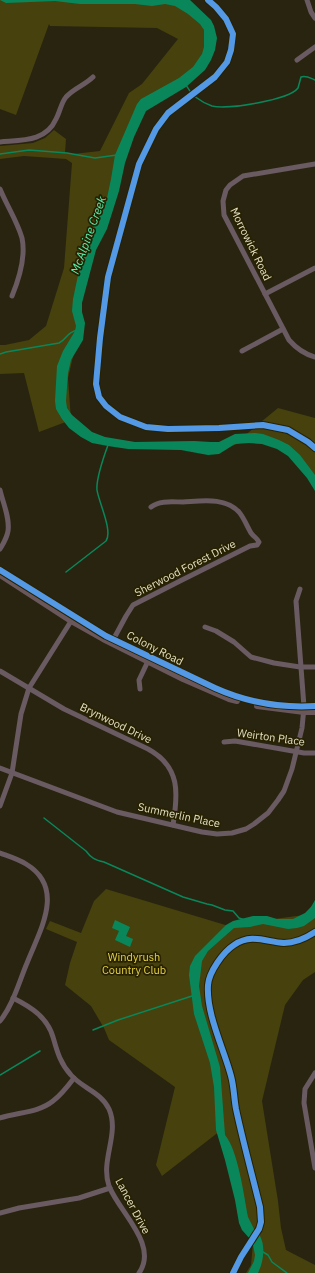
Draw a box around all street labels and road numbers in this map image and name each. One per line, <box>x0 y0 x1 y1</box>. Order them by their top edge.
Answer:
street label: Morrowick Road <box>227 205 275 283</box>
street label: Sherwood Forest Drive <box>132 536 238 600</box>
street label: Colony Road <box>124 628 186 668</box>
street label: Brynwood Drive <box>78 700 154 746</box>
street label: Weirton Place <box>236 725 306 749</box>
street label: Summerlin Place <box>137 799 221 831</box>
street label: Lancer Drive <box>112 1176 154 1236</box>

